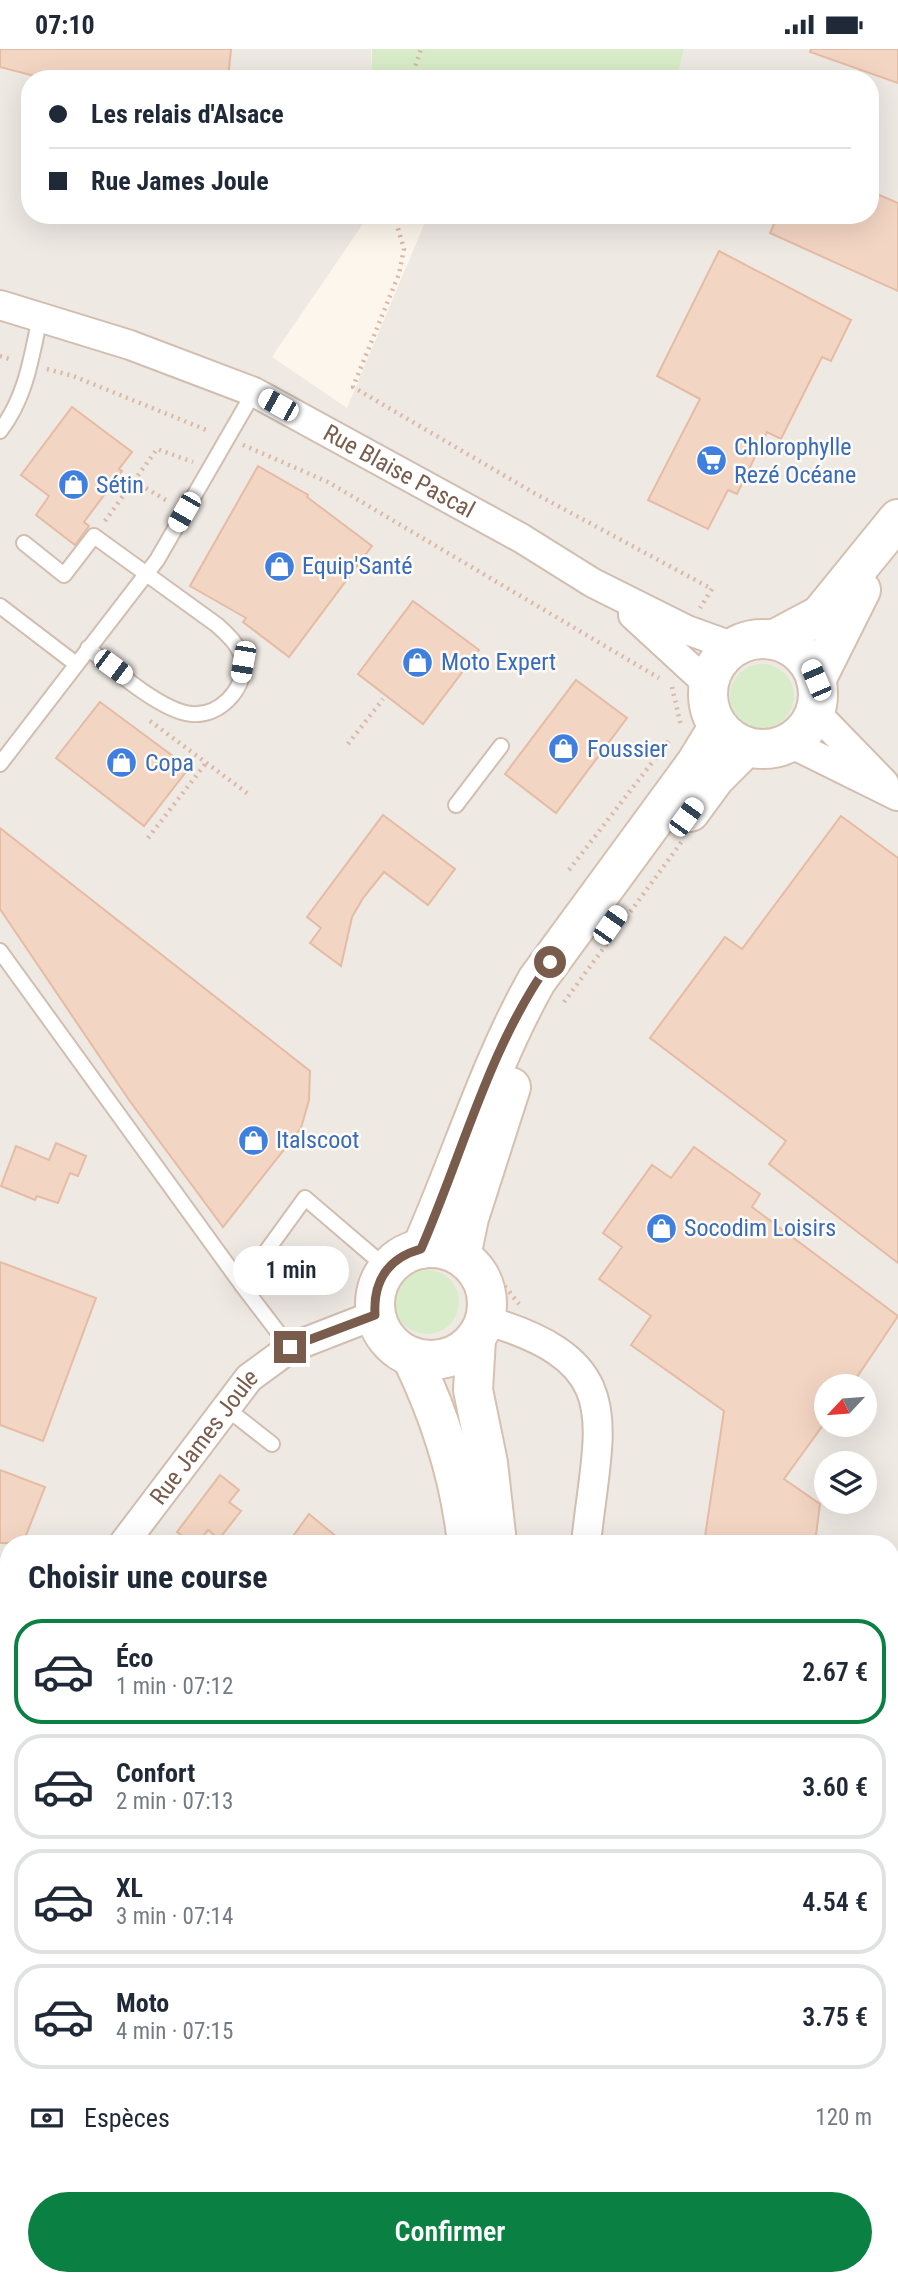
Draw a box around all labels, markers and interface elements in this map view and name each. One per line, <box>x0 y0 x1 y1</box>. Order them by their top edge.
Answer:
text: 07:10 <box>35 10 95 40</box>
text: Les relais d'Alsace <box>91 99 284 129</box>
text: Rue James Joule <box>91 166 269 196</box>
car <box>255 386 302 424</box>
street label: Rue Blaise Pascal <box>319 419 480 524</box>
place label: Chlorophylle Rezé Océane <box>734 433 856 489</box>
supermarket icon: Chlorophylle Rezé Océane <box>694 444 728 478</box>
shop icon: Sétin <box>56 468 90 502</box>
place label: Sétin <box>96 471 144 499</box>
car <box>165 489 204 535</box>
shop icon: Equip'Santé <box>262 549 296 583</box>
place label: Equip'Santé <box>302 552 412 580</box>
car <box>230 639 257 685</box>
shop icon: Moto Expert <box>401 645 435 679</box>
car <box>90 646 137 688</box>
place label: Moto Expert <box>441 648 556 676</box>
car <box>799 657 834 703</box>
shop icon: Foussier <box>547 732 581 766</box>
place label: Foussier <box>587 735 668 763</box>
shop icon: Copa <box>105 746 139 780</box>
place label: Copa <box>145 749 194 777</box>
car <box>666 794 707 840</box>
car <box>590 902 631 948</box>
route start <box>534 946 566 978</box>
shop icon: Italscoot <box>236 1123 270 1157</box>
place label: Italscoot <box>276 1126 359 1154</box>
shop icon: Socodim Loisirs <box>644 1211 678 1245</box>
place label: Socodim Loisirs <box>684 1214 836 1242</box>
callout: 1 min <box>232 1245 348 1295</box>
text: 1 min <box>266 1257 316 1284</box>
route end <box>274 1331 306 1363</box>
street label: Rue James Joule <box>144 1363 263 1510</box>
north arrow <box>814 1374 877 1437</box>
map controls <box>814 1374 877 1514</box>
button: layers <box>814 1451 877 1514</box>
text: Choisir une course <box>28 1558 268 1596</box>
icon: car <box>32 1640 95 1703</box>
text: Éco <box>116 1643 153 1673</box>
text: 2.67 € <box>802 1657 868 1687</box>
text: 1 min · 07:12 <box>116 1673 233 1700</box>
icon: car <box>32 1755 95 1818</box>
text: Confort <box>116 1758 195 1788</box>
text: 3.60 € <box>802 1772 868 1802</box>
text: 2 min · 07:13 <box>116 1788 233 1815</box>
icon: car <box>32 1870 95 1933</box>
text: XL <box>116 1873 143 1903</box>
text: 4.54 € <box>802 1887 868 1917</box>
text: 3 min · 07:14 <box>116 1903 233 1930</box>
icon: car <box>32 1985 95 2048</box>
text: Moto <box>116 1988 169 2018</box>
text: 3.75 € <box>802 2002 868 2032</box>
text: 4 min · 07:15 <box>116 2018 233 2045</box>
icon: cash <box>28 2099 66 2137</box>
text: Espèces <box>84 2103 170 2133</box>
text: 120 m <box>815 2104 872 2131</box>
button: Confirmer <box>28 2192 872 2272</box>

